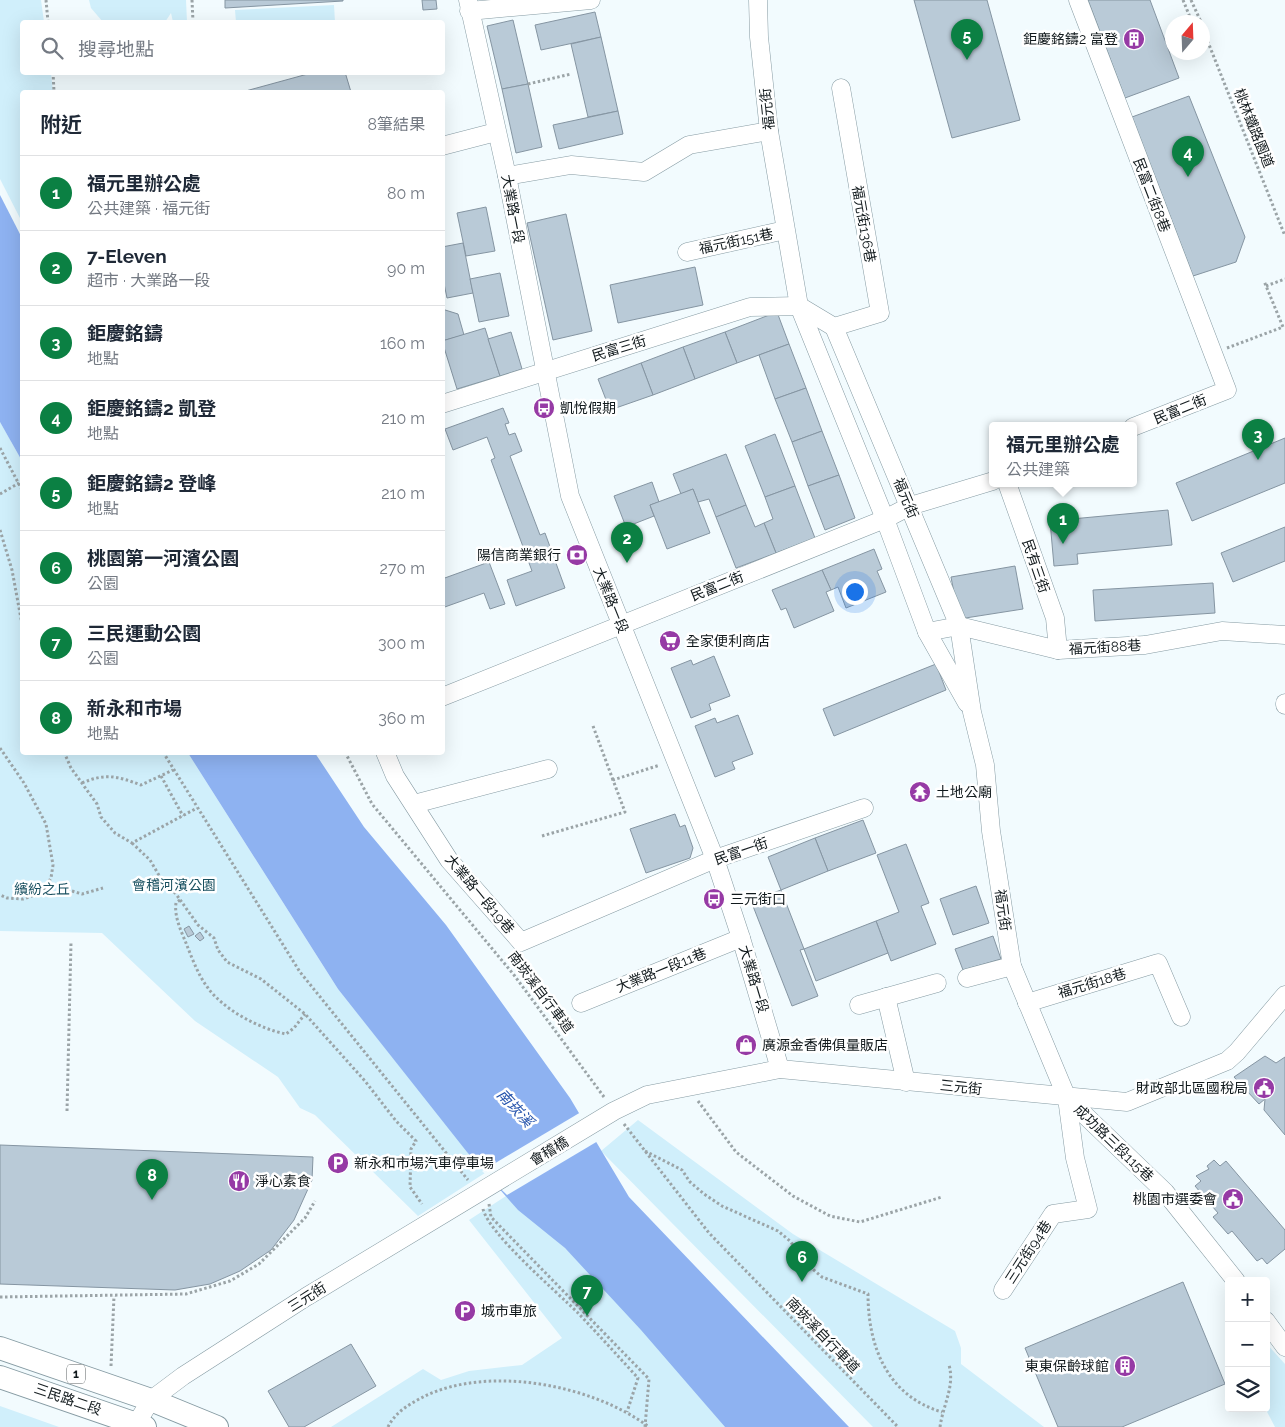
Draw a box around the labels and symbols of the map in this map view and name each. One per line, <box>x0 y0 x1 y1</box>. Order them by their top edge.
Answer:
north arrow <box>1165 15 1210 60</box>
pin: 5 <box>951 19 983 60</box>
building icon: 鉅慶銘鑄2 富登 <box>1122 27 1146 51</box>
place label: 鉅慶銘鑄2 富登 <box>1023 31 1118 47</box>
street label: 桃林鐵路園道 <box>1231 86 1277 170</box>
street label: 福元街 <box>757 87 777 131</box>
pin: 4 <box>1172 136 1204 177</box>
street label: 民富二街8巷 <box>1130 156 1174 234</box>
street label: 大業路一段 <box>498 173 528 245</box>
street label: 福元街136巷 <box>849 184 879 264</box>
street label: 福元街151巷 <box>697 225 775 257</box>
street label: 民富三街 <box>590 332 648 364</box>
street label: 民富二街 <box>1151 391 1209 427</box>
bus stop icon: 凱悅假期 <box>532 396 556 420</box>
place label: 凱悅假期 <box>560 400 616 416</box>
pin: 3 <box>1242 419 1274 460</box>
street label: 福元街 <box>890 476 922 520</box>
pin: 1 <box>1047 503 1079 544</box>
pin: 2 <box>611 522 643 563</box>
street label: 民有三街 <box>1019 537 1053 595</box>
bank icon: 陽信商業銀行 <box>565 543 589 567</box>
place label: 陽信商業銀行 <box>477 547 561 563</box>
street label: 大業路一段 <box>590 565 632 635</box>
street label: 民富二街 <box>688 568 746 604</box>
your location <box>842 579 868 605</box>
supermarket icon: 全家便利商店 <box>658 629 682 653</box>
place label: 全家便利商店 <box>686 633 770 649</box>
street label: 福元街88巷 <box>1068 637 1142 657</box>
temple icon: 土地公廟 <box>908 780 932 804</box>
place label: 土地公廟 <box>936 784 992 800</box>
street label: 民富一街 <box>712 834 770 868</box>
street label: 大業路一段19巷 <box>442 851 518 937</box>
park label: 會稽河濱公園 <box>132 877 216 893</box>
park label: 繽紛之丘 <box>14 881 70 897</box>
bus stop icon: 三元街口 <box>702 887 726 911</box>
street label: 福元街 <box>992 888 1014 932</box>
place label: 三元街口 <box>730 891 786 907</box>
street label: 大業路一段 <box>736 943 772 1015</box>
street label: 大業路一段11巷 <box>614 945 708 995</box>
street label: 南崁溪自行車道 <box>505 948 577 1036</box>
street label: 福元街18巷 <box>1056 965 1128 1001</box>
shop icon: 廣源金香佛俱量販店 <box>734 1033 758 1057</box>
place label: 廣源金香佛俱量販店 <box>762 1037 888 1053</box>
public building icon: 財政部北區國稅局 <box>1252 1076 1276 1100</box>
street label: 三元街 <box>939 1077 983 1097</box>
place label: 財政部北區國稅局 <box>1136 1080 1248 1096</box>
water label: 南崁溪 <box>493 1085 538 1132</box>
street label: 成功路三段115巷 <box>1071 1101 1157 1185</box>
street label: 會稽橋 <box>527 1133 571 1169</box>
parking icon: 新永和市場汽車停車場 <box>326 1151 350 1175</box>
place label: 新永和市場汽車停車場 <box>354 1155 494 1171</box>
pin: 8 <box>136 1159 168 1200</box>
restaurant icon: 淨心素食 <box>227 1169 251 1193</box>
place label: 淨心素食 <box>255 1173 311 1189</box>
public building icon: 桃園市選委會 <box>1221 1187 1245 1211</box>
place label: 桃園市選委會 <box>1133 1191 1217 1207</box>
street label: 三元街94巷 <box>1002 1218 1054 1286</box>
pin: 6 <box>786 1241 818 1282</box>
pin: 7 <box>571 1275 603 1316</box>
street label: 三元街 <box>285 1279 329 1315</box>
street label: 南崁溪自行車道 <box>783 1294 863 1376</box>
parking icon: 城市車旅 <box>453 1299 477 1323</box>
place label: 城市車旅 <box>481 1303 537 1319</box>
building icon: 東東保齡球館 <box>1113 1354 1137 1378</box>
place label: 東東保齡球館 <box>1025 1358 1109 1374</box>
road number: 1 <box>67 1365 85 1384</box>
street label: 三民路二段 <box>32 1380 104 1418</box>

